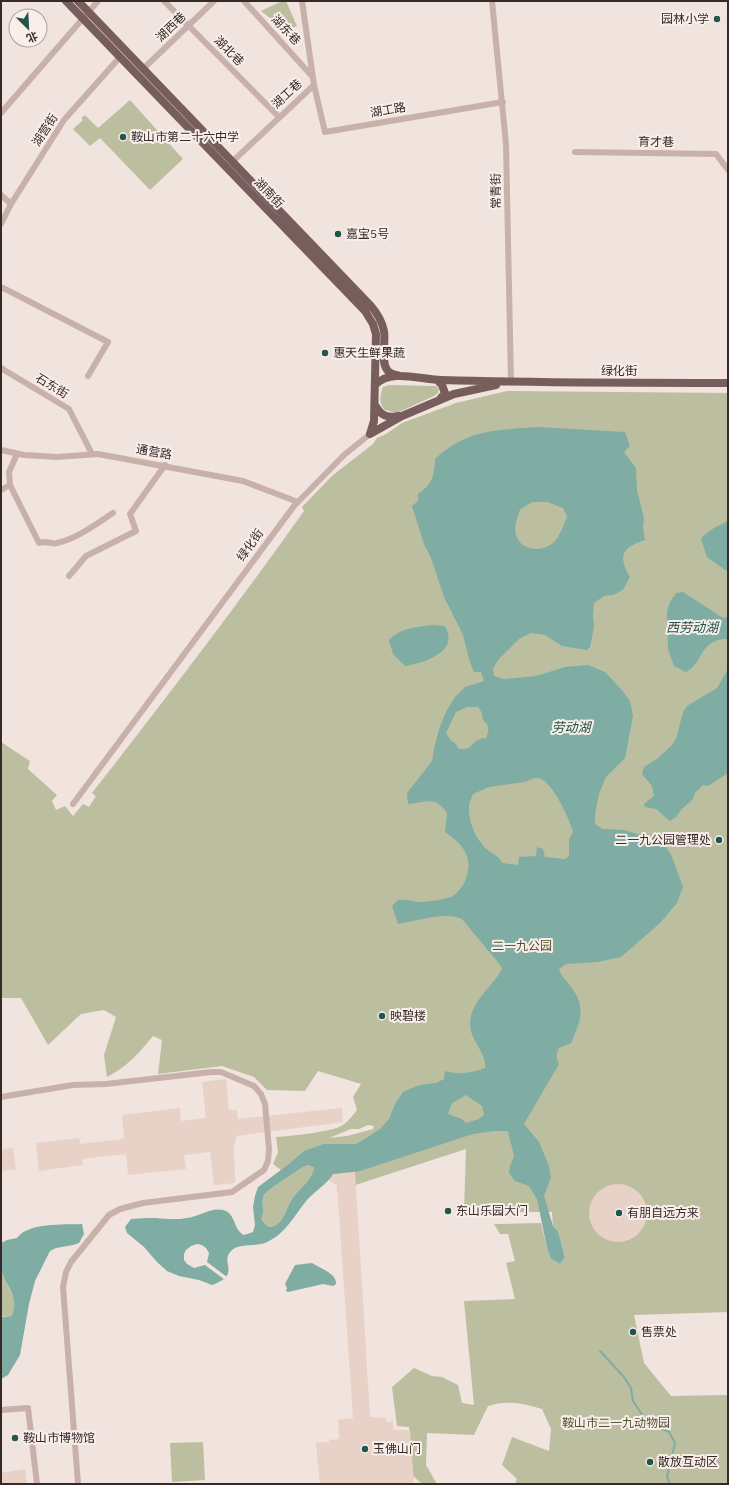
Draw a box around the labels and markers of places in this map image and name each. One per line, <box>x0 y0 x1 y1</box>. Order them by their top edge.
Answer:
place label: 园林小学 <box>661 11 709 26</box>
marker: 园林小学 <box>712 14 722 24</box>
place label: 鞍山市第二十六中学 <box>131 129 239 144</box>
marker: 鞍山市第二十六中学 <box>118 132 128 142</box>
place label: 嘉宝5号 <box>346 226 389 241</box>
marker: 嘉宝5号 <box>333 229 343 239</box>
place label: 惠天生鲜果蔬 <box>333 345 405 360</box>
marker: 惠天生鲜果蔬 <box>320 348 330 358</box>
place label: 二一九公园管理处 <box>615 832 711 847</box>
marker: 二一九公园管理处 <box>714 835 724 845</box>
place label: 映碧楼 <box>390 1008 426 1023</box>
marker: 映碧楼 <box>377 1011 387 1021</box>
place label: 东山乐园大门 <box>456 1203 528 1218</box>
place label: 有朋自远方来 <box>627 1205 699 1220</box>
marker: 东山乐园大门 <box>443 1206 453 1216</box>
marker: 有朋自远方来 <box>614 1208 624 1218</box>
place label: 售票处 <box>641 1324 677 1339</box>
marker: 售票处 <box>628 1327 638 1337</box>
place label: 鞍山市博物馆 <box>23 1430 95 1445</box>
marker: 鞍山市博物馆 <box>10 1433 20 1443</box>
place label: 玉佛山门 <box>373 1441 421 1456</box>
marker: 玉佛山门 <box>360 1444 370 1454</box>
place label: 散放互动区 <box>658 1454 718 1469</box>
marker: 散放互动区 <box>645 1457 655 1467</box>

